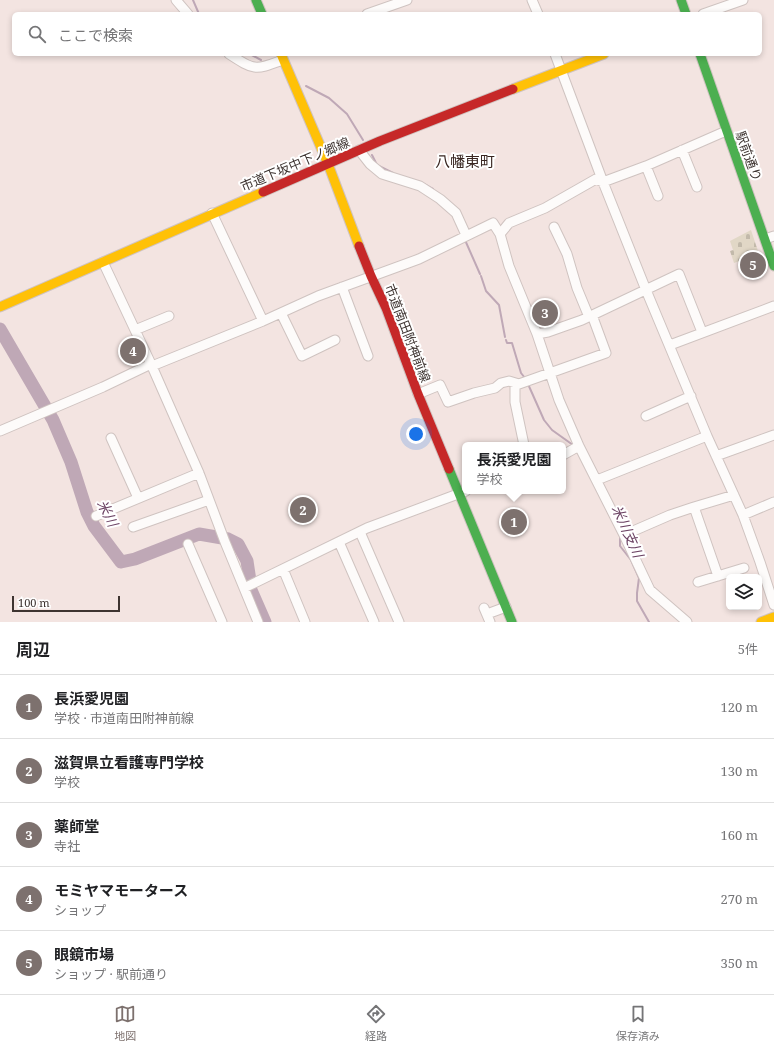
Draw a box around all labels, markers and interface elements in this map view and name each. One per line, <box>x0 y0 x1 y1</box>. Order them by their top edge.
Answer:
search box <box>12 12 762 56</box>
icon: search <box>26 23 48 45</box>
text: ここで検索 <box>58 25 133 45</box>
street label: 駅前通り <box>732 128 766 184</box>
street label: 市道下坂中下ノ郷線 <box>238 133 352 195</box>
district label: 八幡東町 <box>435 151 495 171</box>
pin: 5 <box>740 250 766 280</box>
street label: 市道南田附神前線 <box>381 281 435 385</box>
pin: 3 <box>532 298 558 328</box>
pin: 4 <box>120 336 146 366</box>
your location <box>406 424 426 444</box>
popup <box>462 442 566 494</box>
text: 長浜愛児園 <box>476 449 552 469</box>
text: 学校 <box>476 470 503 488</box>
pin: 2 <box>290 495 316 525</box>
water label: 米川 <box>93 496 124 532</box>
water label: 米川支川 <box>608 502 649 562</box>
pin: 1 <box>501 507 527 537</box>
map controls <box>726 574 762 610</box>
button: layers <box>726 574 762 610</box>
scale bar <box>12 594 120 613</box>
text: 100 m <box>18 595 50 610</box>
text: 周辺 <box>16 638 50 661</box>
text: 5件 <box>738 640 758 658</box>
text: 長浜愛児園 <box>54 688 129 708</box>
text: 1 <box>25 698 33 716</box>
text: 120 m <box>721 698 758 716</box>
text: 学校 · 市道南田附神前線 <box>54 709 194 727</box>
text: 滋賀県立看護専門学校 <box>54 752 204 772</box>
text: 2 <box>25 762 33 780</box>
text: 130 m <box>721 762 758 780</box>
text: 学校 <box>54 773 80 791</box>
text: 薬師堂 <box>54 816 99 836</box>
text: 3 <box>25 826 33 844</box>
text: 160 m <box>721 826 758 844</box>
text: 寺社 <box>54 837 80 855</box>
text: モミヤマモータース <box>54 880 188 900</box>
text: 4 <box>25 890 33 908</box>
text: 270 m <box>721 890 758 908</box>
text: ショップ <box>54 901 106 919</box>
text: 眼鏡市場 <box>54 944 114 964</box>
text: 5 <box>25 954 33 972</box>
text: 350 m <box>721 954 758 972</box>
text: ショップ · 駅前通り <box>54 965 168 983</box>
tab: 地図 <box>114 1003 136 1043</box>
tab: 経路 <box>365 1003 387 1043</box>
tab: 保存済み <box>616 1003 660 1043</box>

